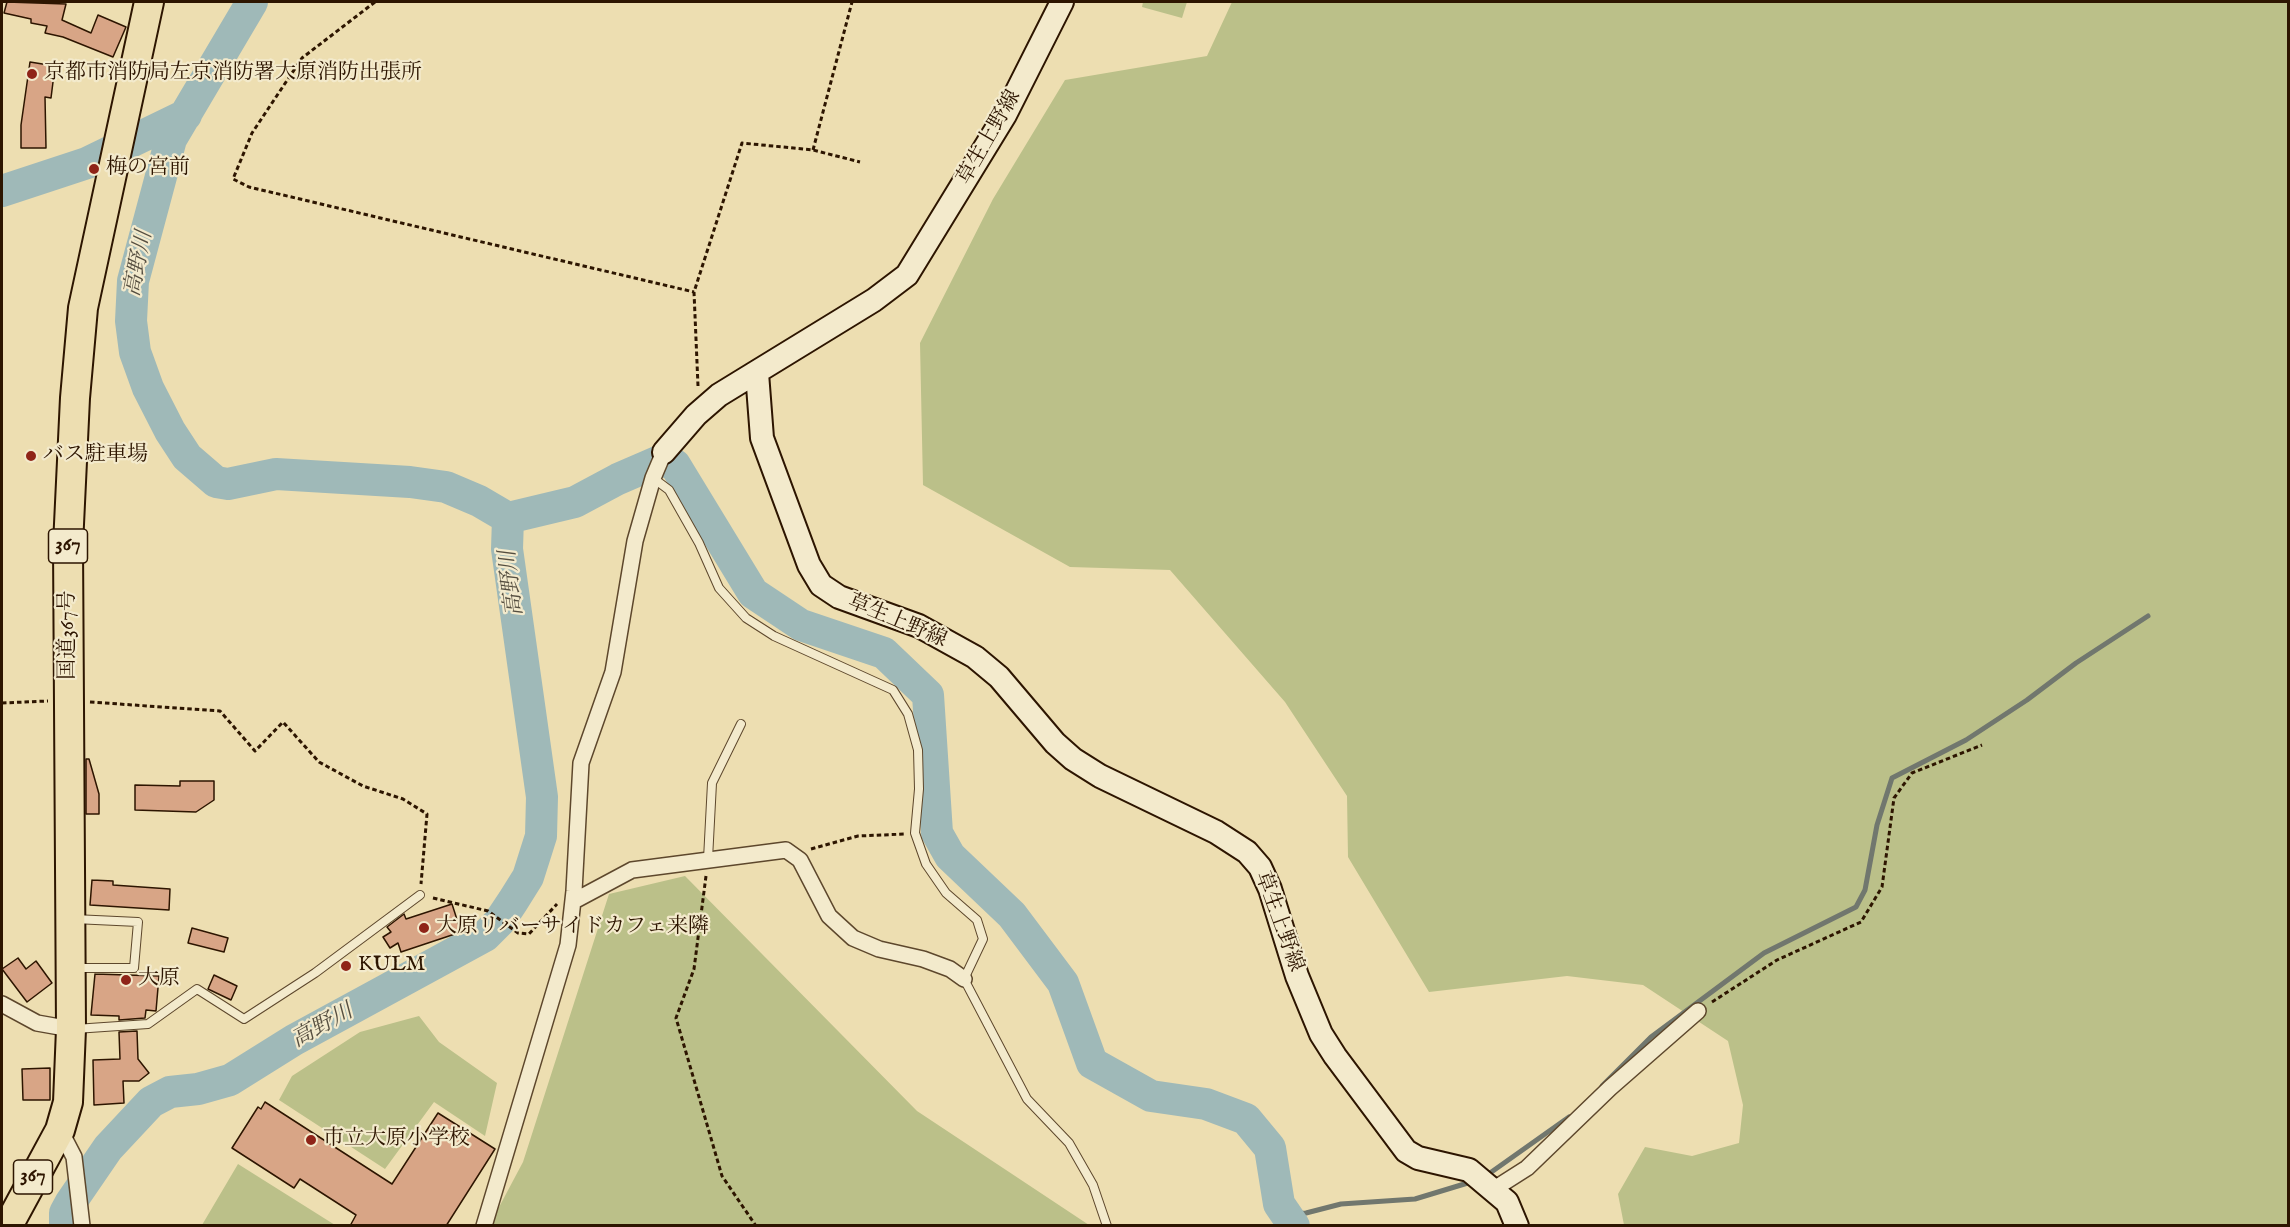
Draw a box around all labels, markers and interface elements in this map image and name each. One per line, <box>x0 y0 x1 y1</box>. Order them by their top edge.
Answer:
place label: 京都市消防局左京消防署大原消防出張所 <box>44 61 422 87</box>
marker: 京都市消防局左京消防署大原消防出張所 <box>25 67 39 81</box>
street label: 草生上野線 <box>953 86 1027 190</box>
place label: 梅の宮前 <box>106 156 190 182</box>
marker: 梅の宮前 <box>87 162 101 176</box>
water label: 高野川 <box>121 229 159 299</box>
place label: バス駐車場 <box>43 443 148 469</box>
marker: バス駐車場 <box>24 449 38 463</box>
road number: 367 <box>48 529 88 563</box>
water label: 高野川 <box>496 549 530 617</box>
street label: 国道367号 <box>56 590 82 680</box>
street label: 草生上野線 <box>844 590 950 654</box>
street label: 草生上野線 <box>1248 868 1308 976</box>
place label: 大原リバーサイドカフェ来隣 <box>436 915 709 941</box>
marker: 大原リバーサイドカフェ来隣 <box>417 921 431 935</box>
place label: KULM <box>358 953 425 979</box>
marker: KULM <box>339 959 353 973</box>
place label: 大原 <box>138 967 180 993</box>
marker: 大原 <box>119 973 133 987</box>
water label: 高野川 <box>288 999 358 1055</box>
place label: 市立大原小学校 <box>323 1127 470 1153</box>
marker: 市立大原小学校 <box>304 1133 318 1147</box>
road number: 367 <box>14 1160 52 1194</box>

